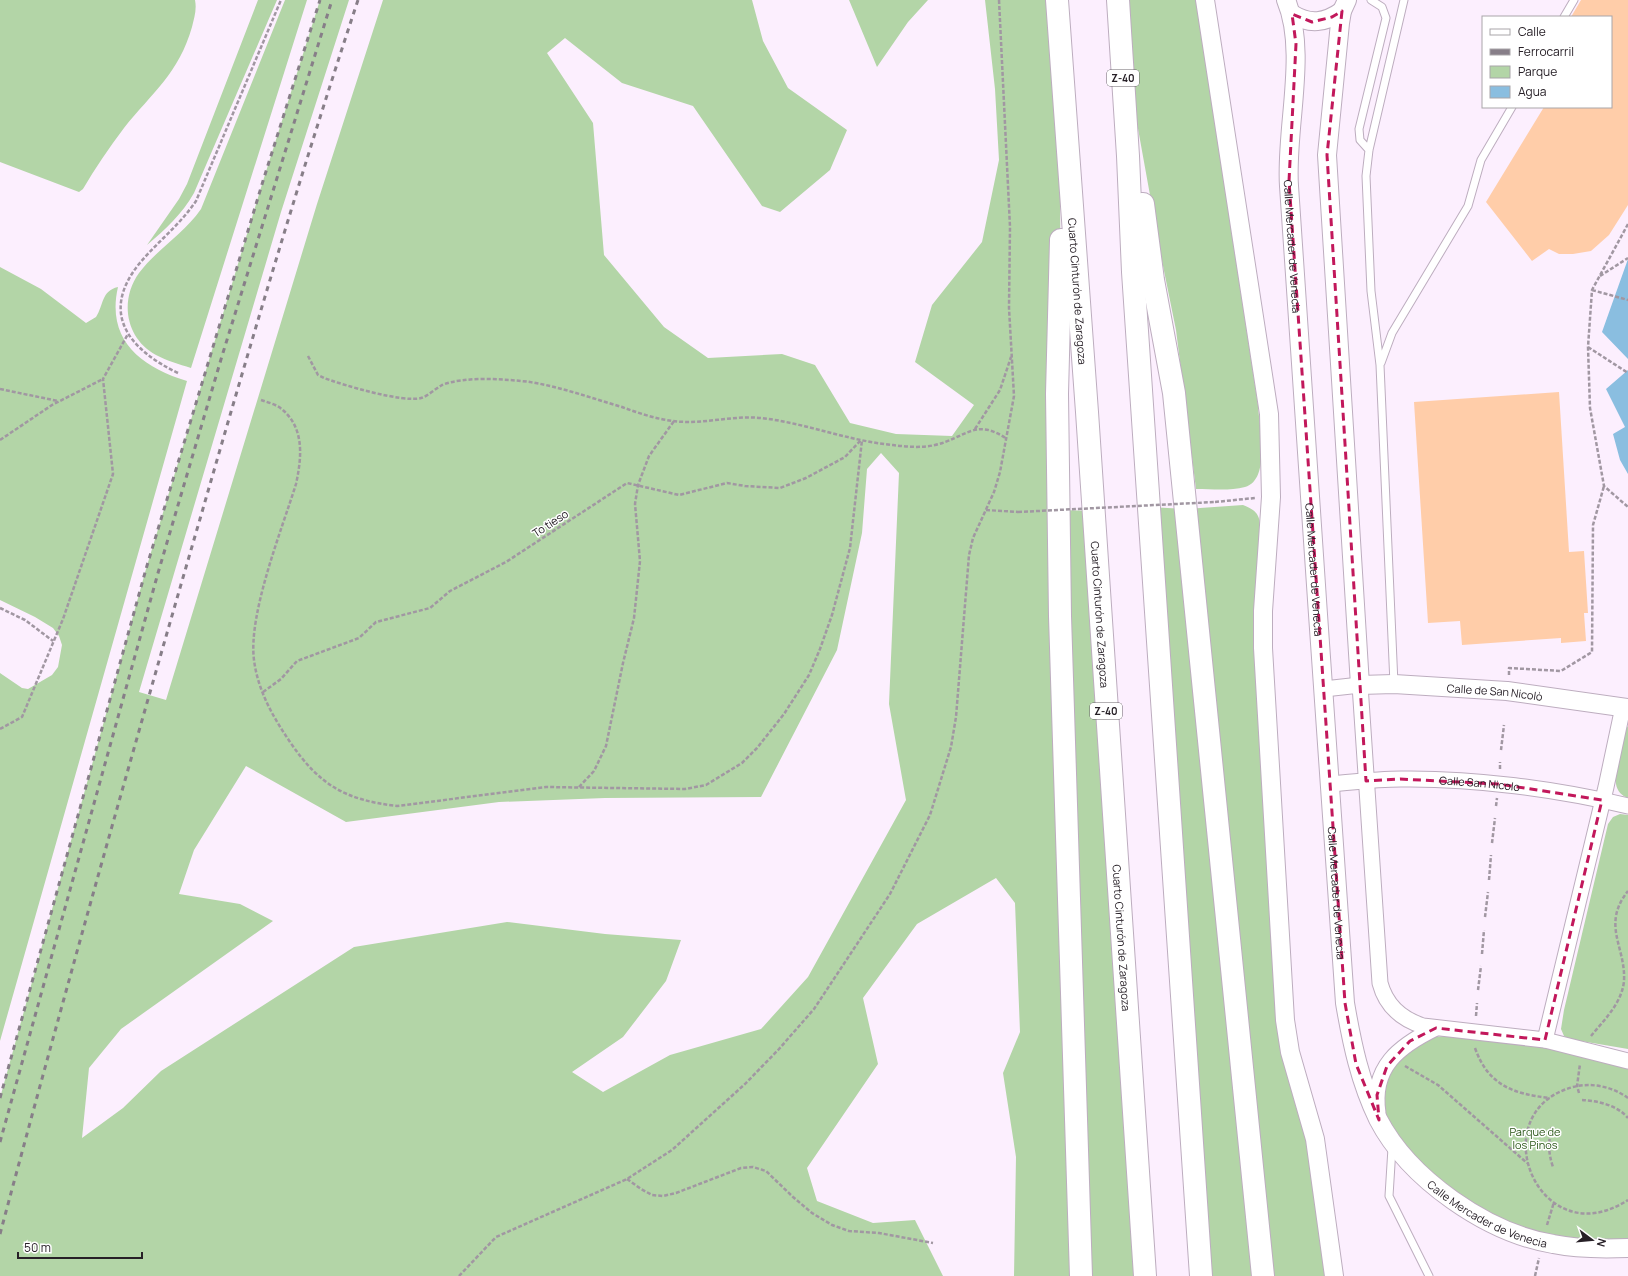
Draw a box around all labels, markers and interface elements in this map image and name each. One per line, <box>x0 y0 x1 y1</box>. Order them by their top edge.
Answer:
legend <box>1482 16 1612 108</box>
text: Calle <box>1518 23 1546 40</box>
text: Ferrocarril <box>1518 43 1574 60</box>
text: Parque <box>1518 63 1557 80</box>
road number: Z-40 <box>1107 70 1139 86</box>
text: Agua <box>1518 83 1547 100</box>
street label: Calle Mercader de Venecia <box>1281 179 1305 314</box>
street label: Cuarto Cinturón de Zaragoza <box>1065 217 1091 365</box>
street label: Calle Mercader de Venecia <box>1303 502 1327 637</box>
street label: To tieso <box>529 506 571 540</box>
street label: Cuarto Cinturón de Zaragoza <box>1088 541 1113 688</box>
street label: Calle de San Nicolò <box>1446 680 1544 704</box>
road number: Z-40 <box>1090 703 1122 719</box>
street label: Calle San Nicolo <box>1439 772 1521 794</box>
street label: Calle Mercader de Venecia <box>1325 826 1349 960</box>
street label: Cuarto Cinturón de Zaragoza <box>1110 864 1135 1012</box>
park label: Parque de los Pinos <box>1509 1124 1561 1152</box>
street label: Calle Mercader de Venecia <box>1425 1176 1549 1250</box>
north arrow <box>1572 1220 1612 1260</box>
scale bar <box>18 1234 142 1260</box>
text: N <box>1594 1237 1610 1249</box>
text: 50 m <box>24 1239 51 1256</box>

